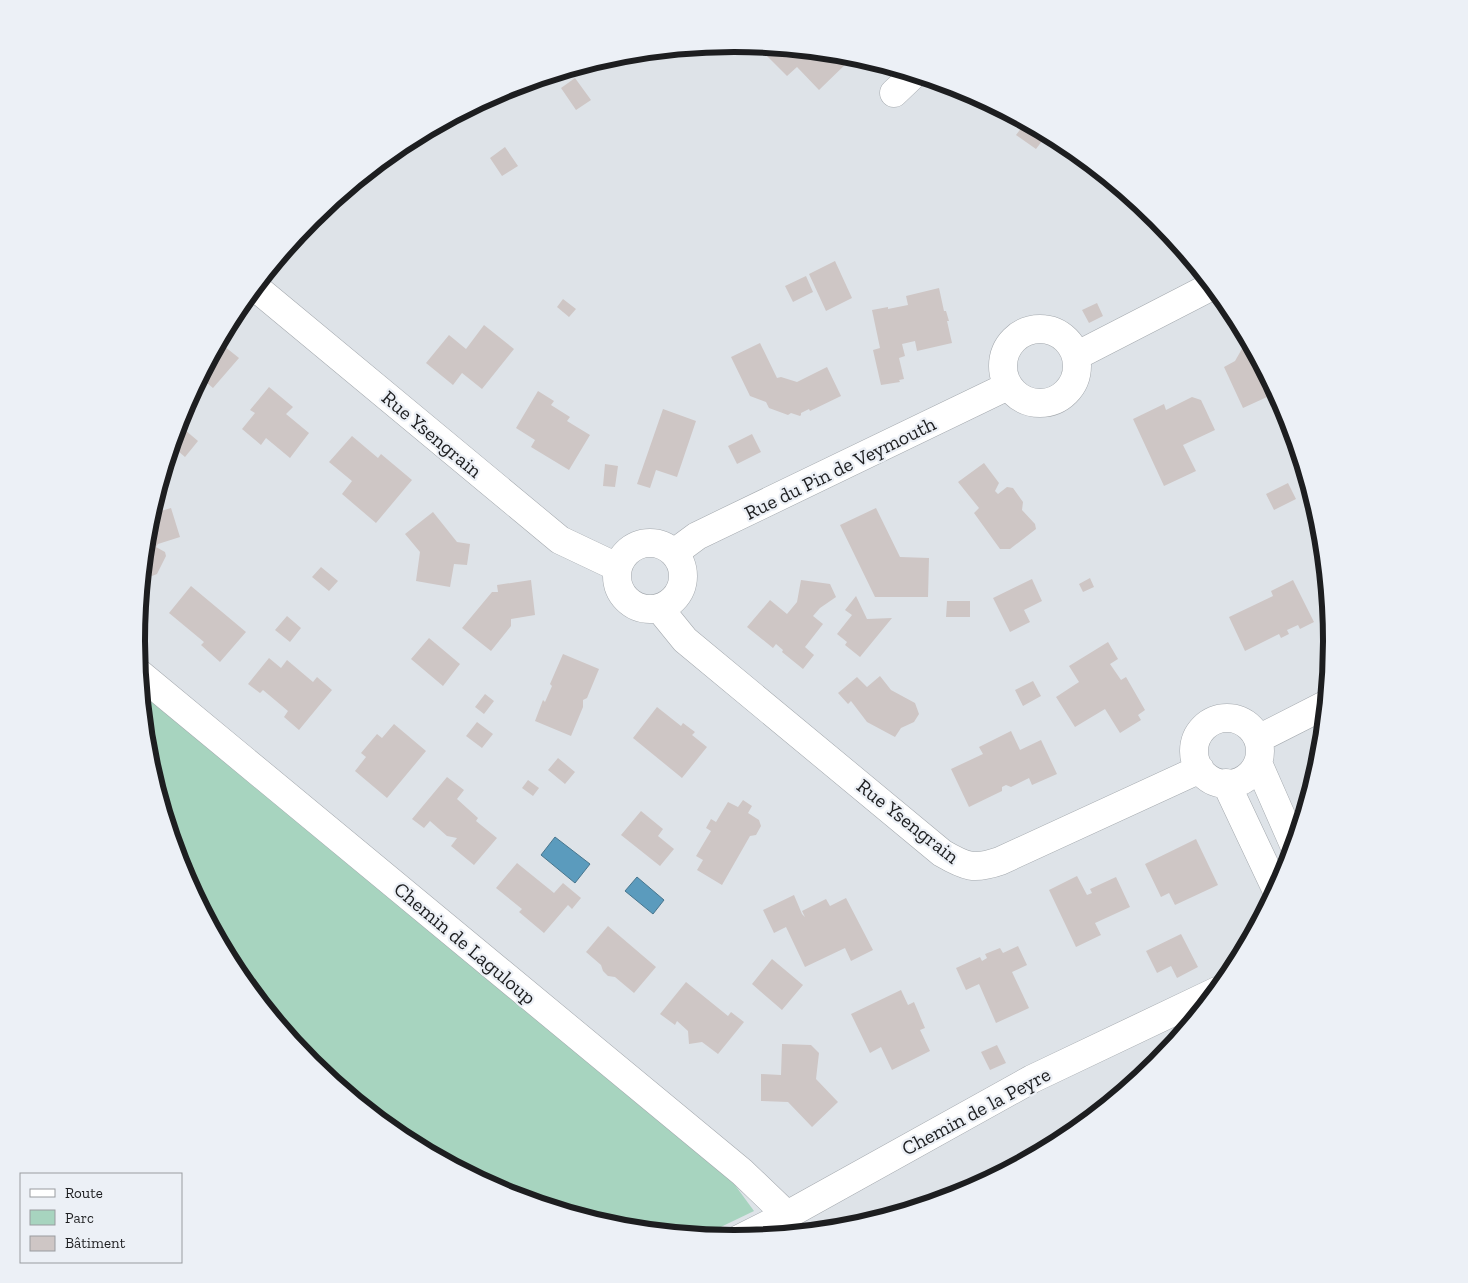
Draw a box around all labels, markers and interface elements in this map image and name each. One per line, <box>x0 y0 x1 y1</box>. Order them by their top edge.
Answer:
street label: Rue Ysengrain <box>377 385 487 483</box>
street label: Rue du Pin de Veymouth <box>740 411 940 525</box>
street label: Rue Ysengrain <box>852 774 964 869</box>
street label: Chemin de Laguloup <box>389 877 541 1009</box>
street label: Chemin de la Peyre <box>898 1062 1054 1160</box>
legend <box>20 1173 182 1263</box>
text: Route <box>65 1184 103 1202</box>
text: Parc <box>65 1209 94 1227</box>
text: Bâtiment <box>65 1234 126 1252</box>

